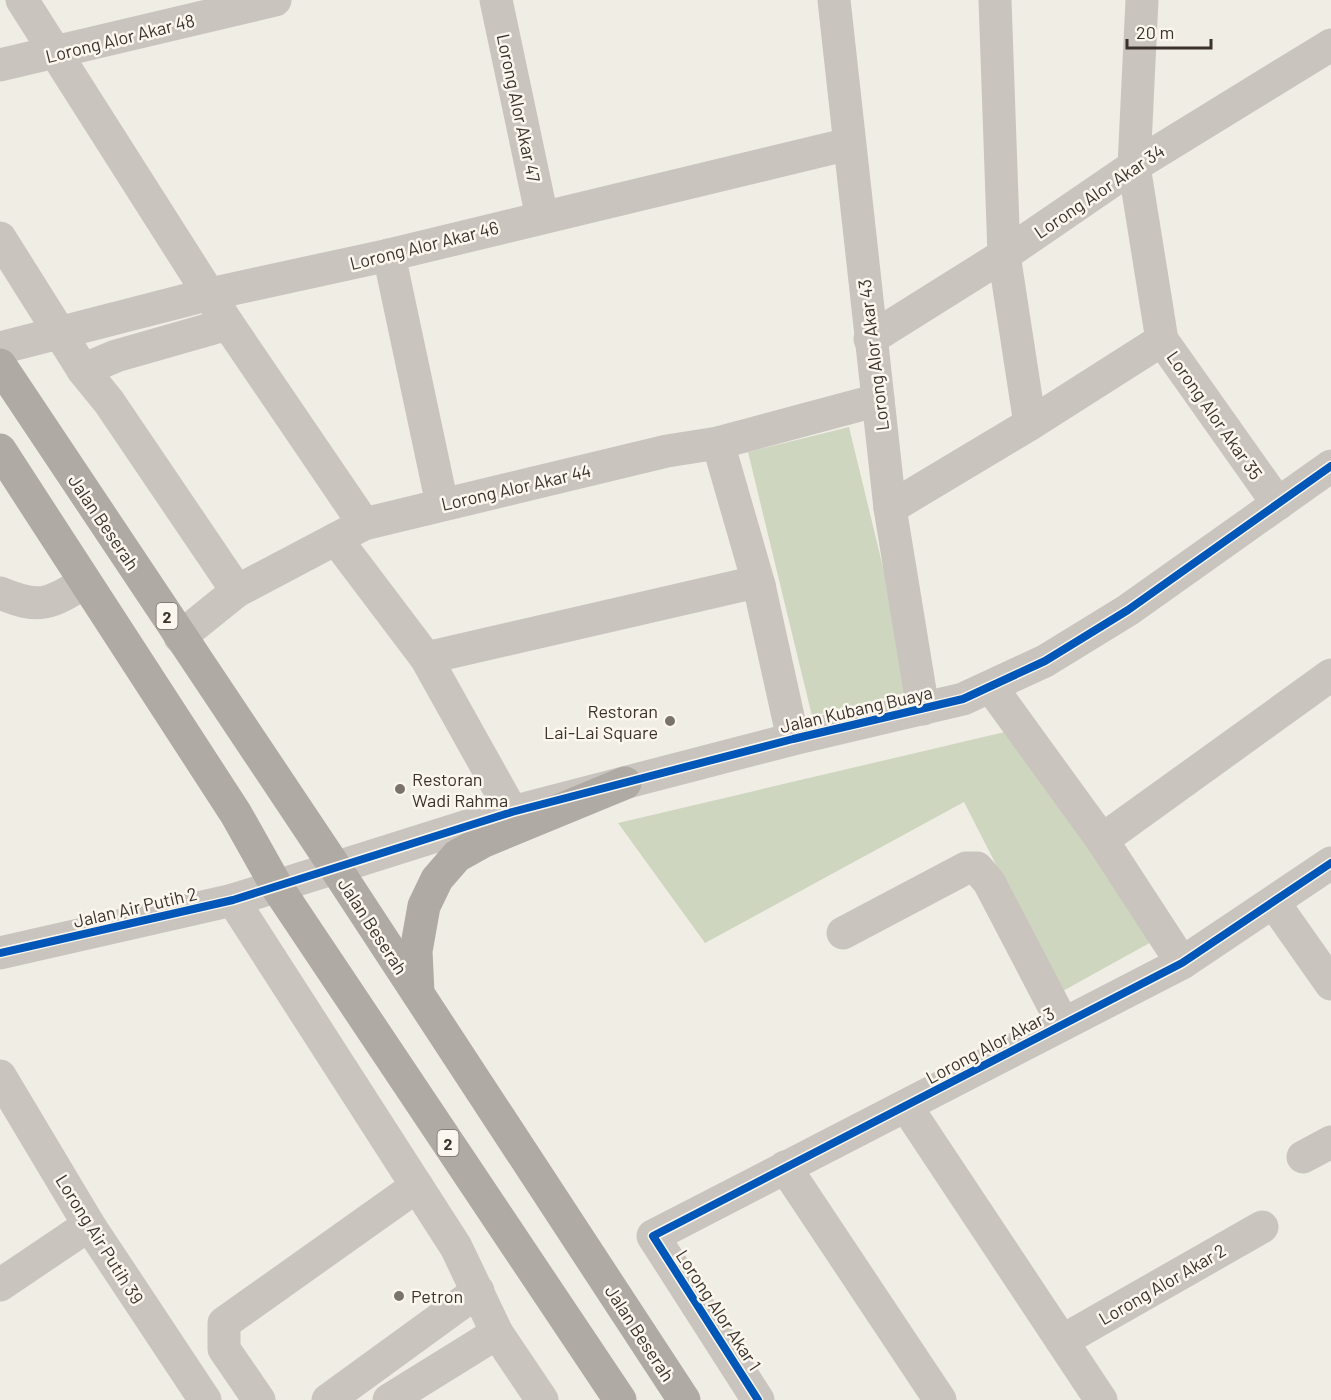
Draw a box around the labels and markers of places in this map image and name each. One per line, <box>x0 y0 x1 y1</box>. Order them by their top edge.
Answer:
place label: Restoran Lai-Lai Square <box>544 700 658 743</box>
marker: Restoran Lai-Lai Square <box>663 714 677 728</box>
place label: Restoran Wadi Rahma <box>412 768 508 811</box>
marker: Restoran Wadi Rahma <box>393 782 407 796</box>
place label: Petron <box>411 1285 463 1307</box>
marker: Petron <box>392 1289 406 1303</box>

